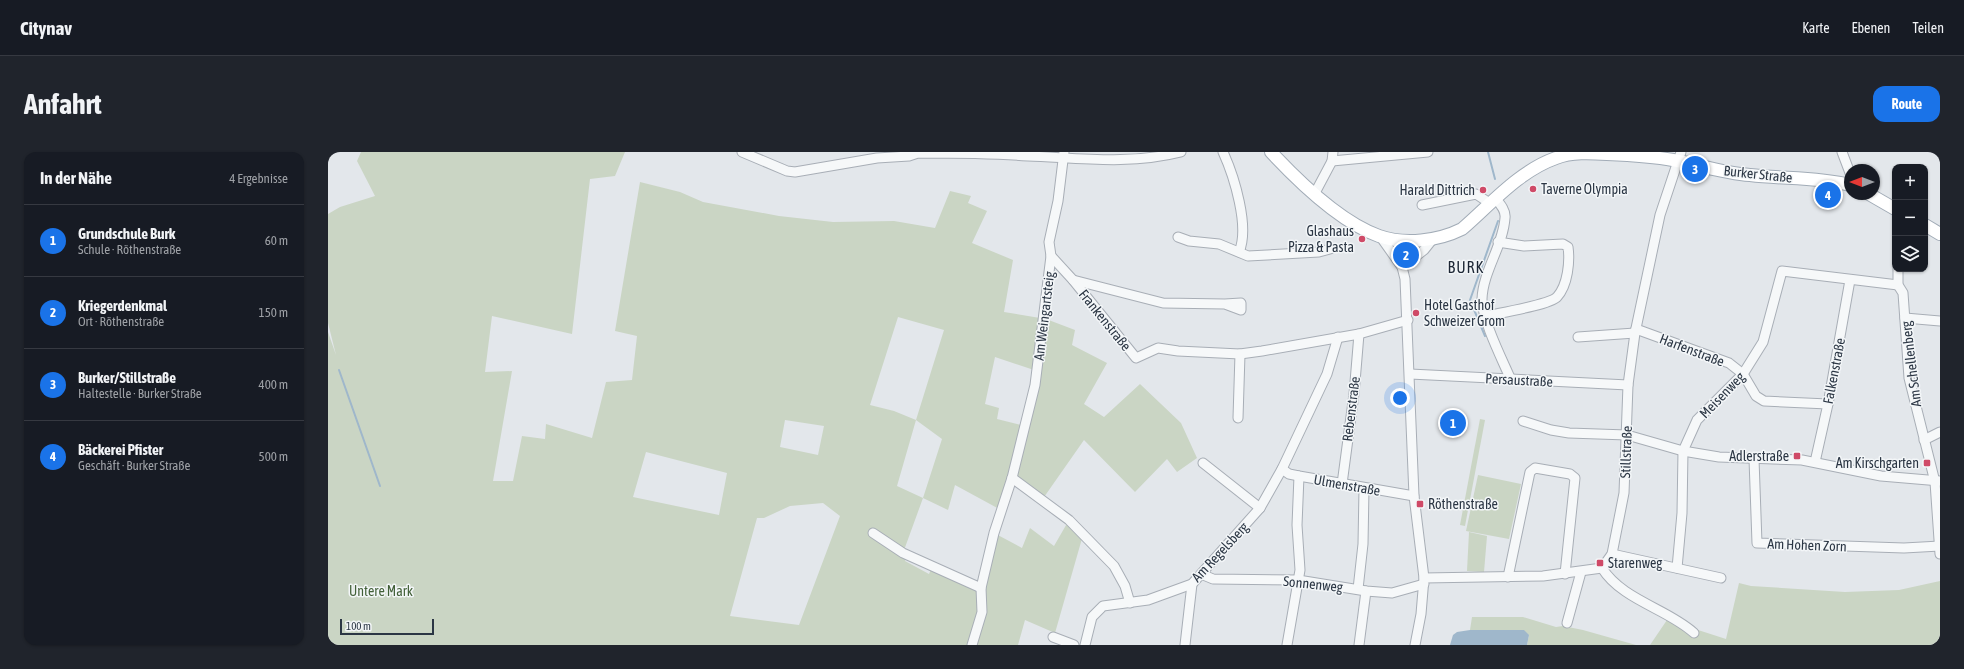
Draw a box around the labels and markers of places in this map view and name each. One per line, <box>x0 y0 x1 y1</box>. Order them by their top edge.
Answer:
pin: 3 <box>1682 154 1708 184</box>
pin: 4 <box>1815 180 1841 210</box>
place label: Taverne Olympia <box>1541 181 1628 197</box>
place label: Harald Dittrich <box>1399 182 1475 198</box>
marker: Taverne Olympia <box>1528 184 1538 194</box>
marker: Harald Dittrich <box>1478 185 1488 195</box>
place label: Glashaus Pizza & Pasta <box>1288 223 1354 255</box>
marker: Glashaus Pizza & Pasta <box>1357 234 1367 244</box>
pin: 2 <box>1393 240 1419 270</box>
place label: Hotel Gasthof Schweizer Grom <box>1424 297 1505 329</box>
marker: Hotel Gasthof Schweizer Grom <box>1411 308 1421 318</box>
pin: 1 <box>1440 408 1466 438</box>
place label: Adlerstraße <box>1729 448 1789 464</box>
marker: Adlerstraße <box>1792 451 1802 461</box>
place label: Am Kirschgarten <box>1836 455 1919 471</box>
marker: Am Kirschgarten <box>1922 458 1932 468</box>
place label: Röthenstraße <box>1428 496 1498 512</box>
marker: Röthenstraße <box>1415 499 1425 509</box>
place label: Starenweg <box>1608 555 1662 571</box>
marker: Starenweg <box>1595 558 1605 568</box>

